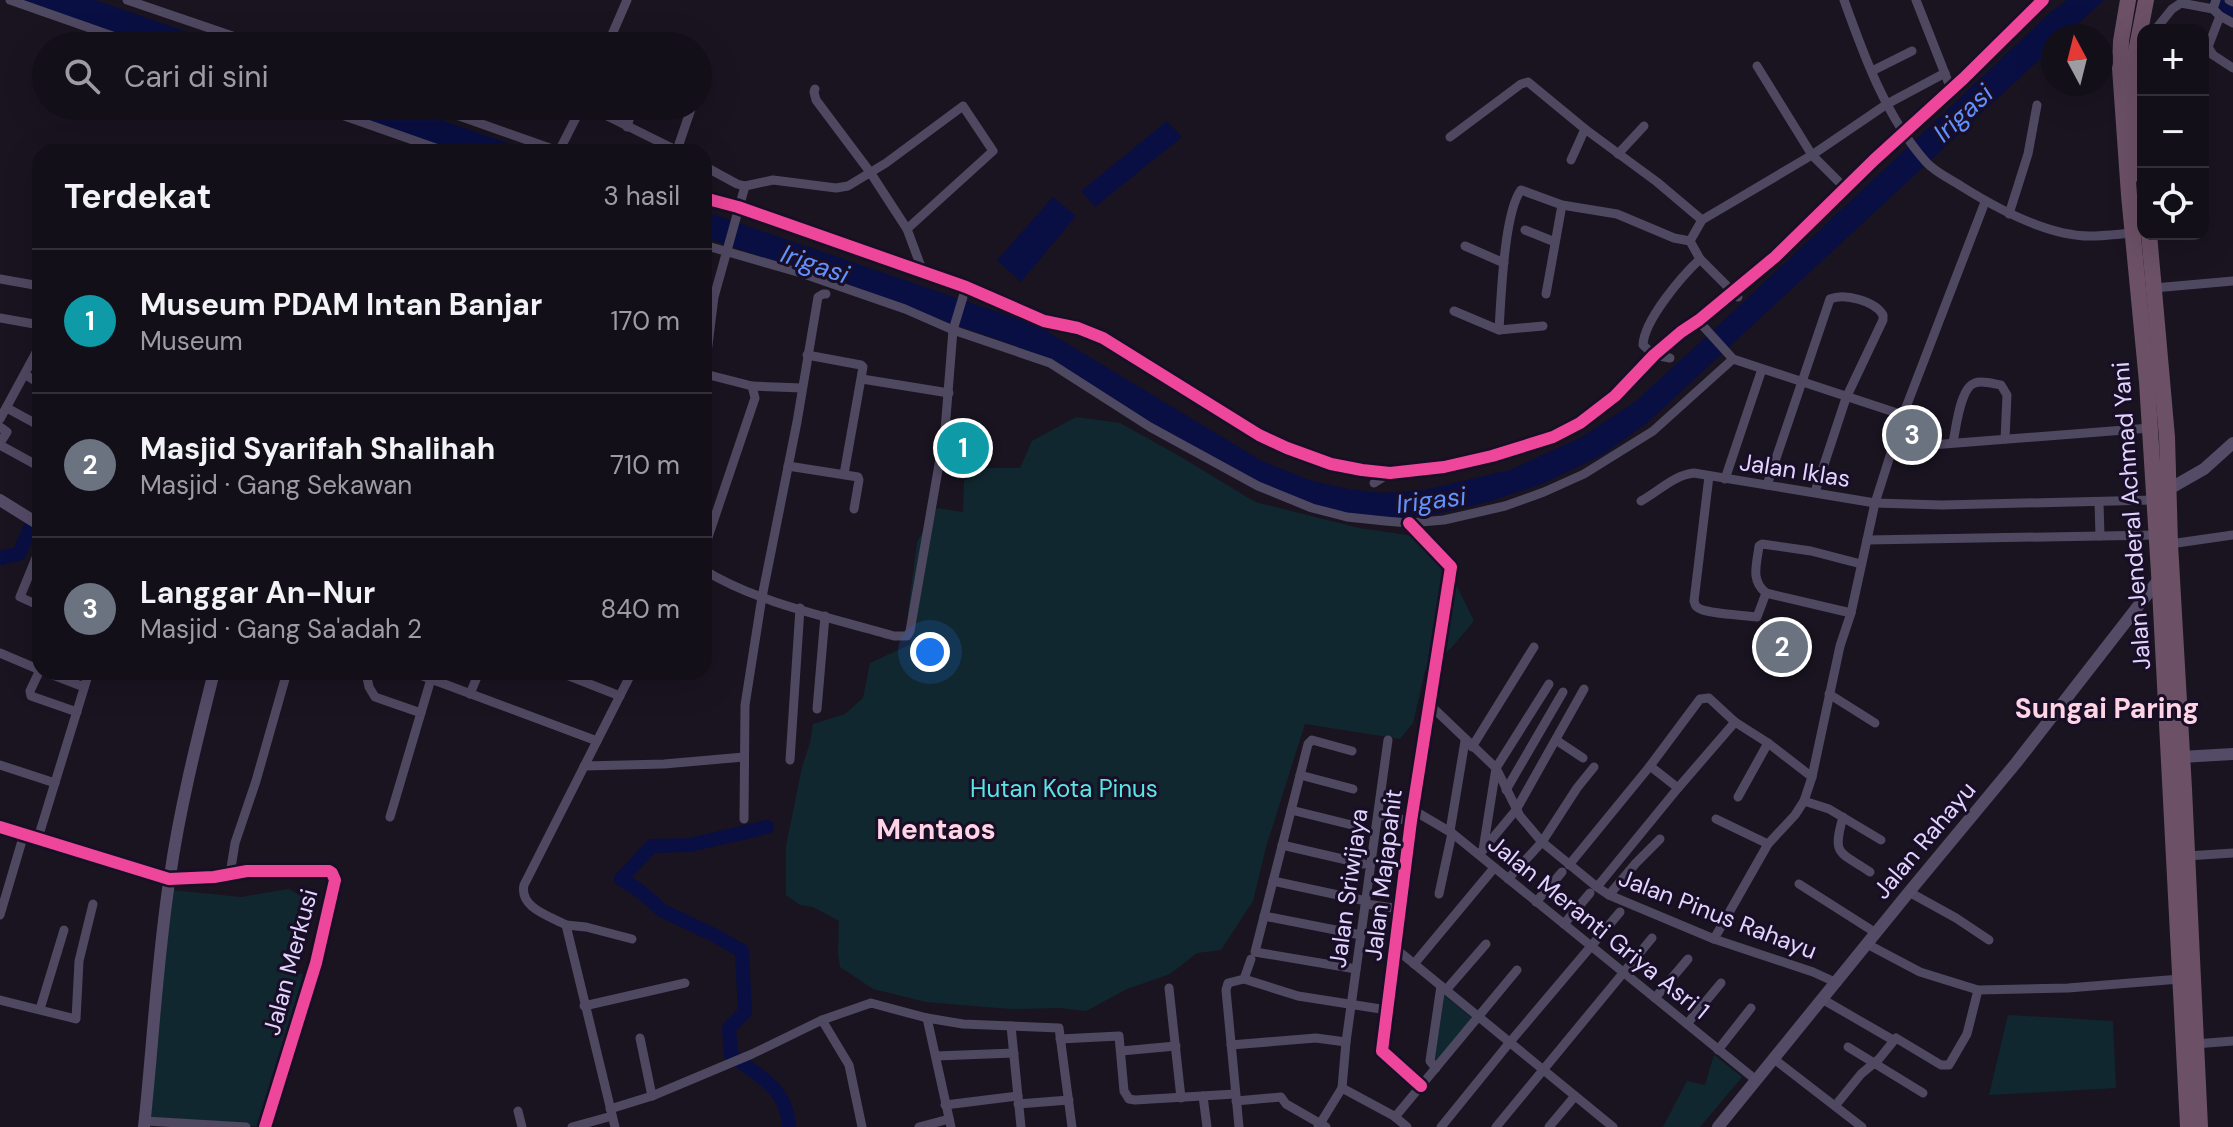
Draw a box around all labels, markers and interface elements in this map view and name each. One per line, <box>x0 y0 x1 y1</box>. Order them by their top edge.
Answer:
north arrow <box>2041 24 2113 96</box>
map controls <box>2137 24 2209 240</box>
button: + <box>2137 24 2209 96</box>
search box <box>32 32 712 120</box>
icon: search <box>60 54 104 98</box>
text: Cari di sini <box>124 57 269 96</box>
water label: Irigasi <box>1926 76 2001 149</box>
button: − <box>2137 96 2209 168</box>
button: locate <box>2137 168 2209 240</box>
text: Terdekat <box>64 174 212 219</box>
text: 3 hasil <box>604 179 680 213</box>
water label: Irigasi <box>776 237 854 292</box>
text: Museum PDAM Intan Banjar <box>140 285 542 324</box>
text: 1 <box>85 304 95 338</box>
text: 170 m <box>611 304 680 338</box>
text: Museum <box>140 324 243 358</box>
street label: Jalan Jenderal Achmad Yani <box>2105 361 2157 671</box>
pin: 3 <box>1886 405 1938 465</box>
pin: 1 <box>937 418 989 478</box>
text: Masjid Syarifah Shalihah <box>140 429 495 468</box>
street label: Jalan Iklas <box>1737 446 1853 494</box>
text: 2 <box>82 448 98 482</box>
text: 710 m <box>610 448 680 482</box>
text: Masjid · Gang Sekawan <box>140 468 412 502</box>
water label: Irigasi <box>1394 479 1469 521</box>
text: Langgar An-Nur <box>140 573 375 612</box>
text: 3 <box>82 592 98 626</box>
text: 840 m <box>601 592 680 626</box>
text: Masjid · Gang Sa'adah 2 <box>140 612 422 646</box>
pin: 2 <box>1756 617 1808 677</box>
your location <box>910 632 950 672</box>
district label: Sungai Paring <box>2015 690 2199 727</box>
park label: Hutan Kota Pinus <box>970 773 1158 804</box>
street label: Jalan Rahayu <box>1866 775 1982 905</box>
street label: Jalan Majapahit <box>1357 787 1409 963</box>
street label: Jalan Sriwijaya <box>1321 806 1375 970</box>
district label: Mentaos <box>876 811 996 848</box>
street label: Jalan Meranti Griya Asri 1 <box>1482 828 1716 1026</box>
street label: Jalan Pinus Rahayu <box>1614 862 1822 966</box>
street label: Jalan Merkusi <box>256 886 324 1038</box>

